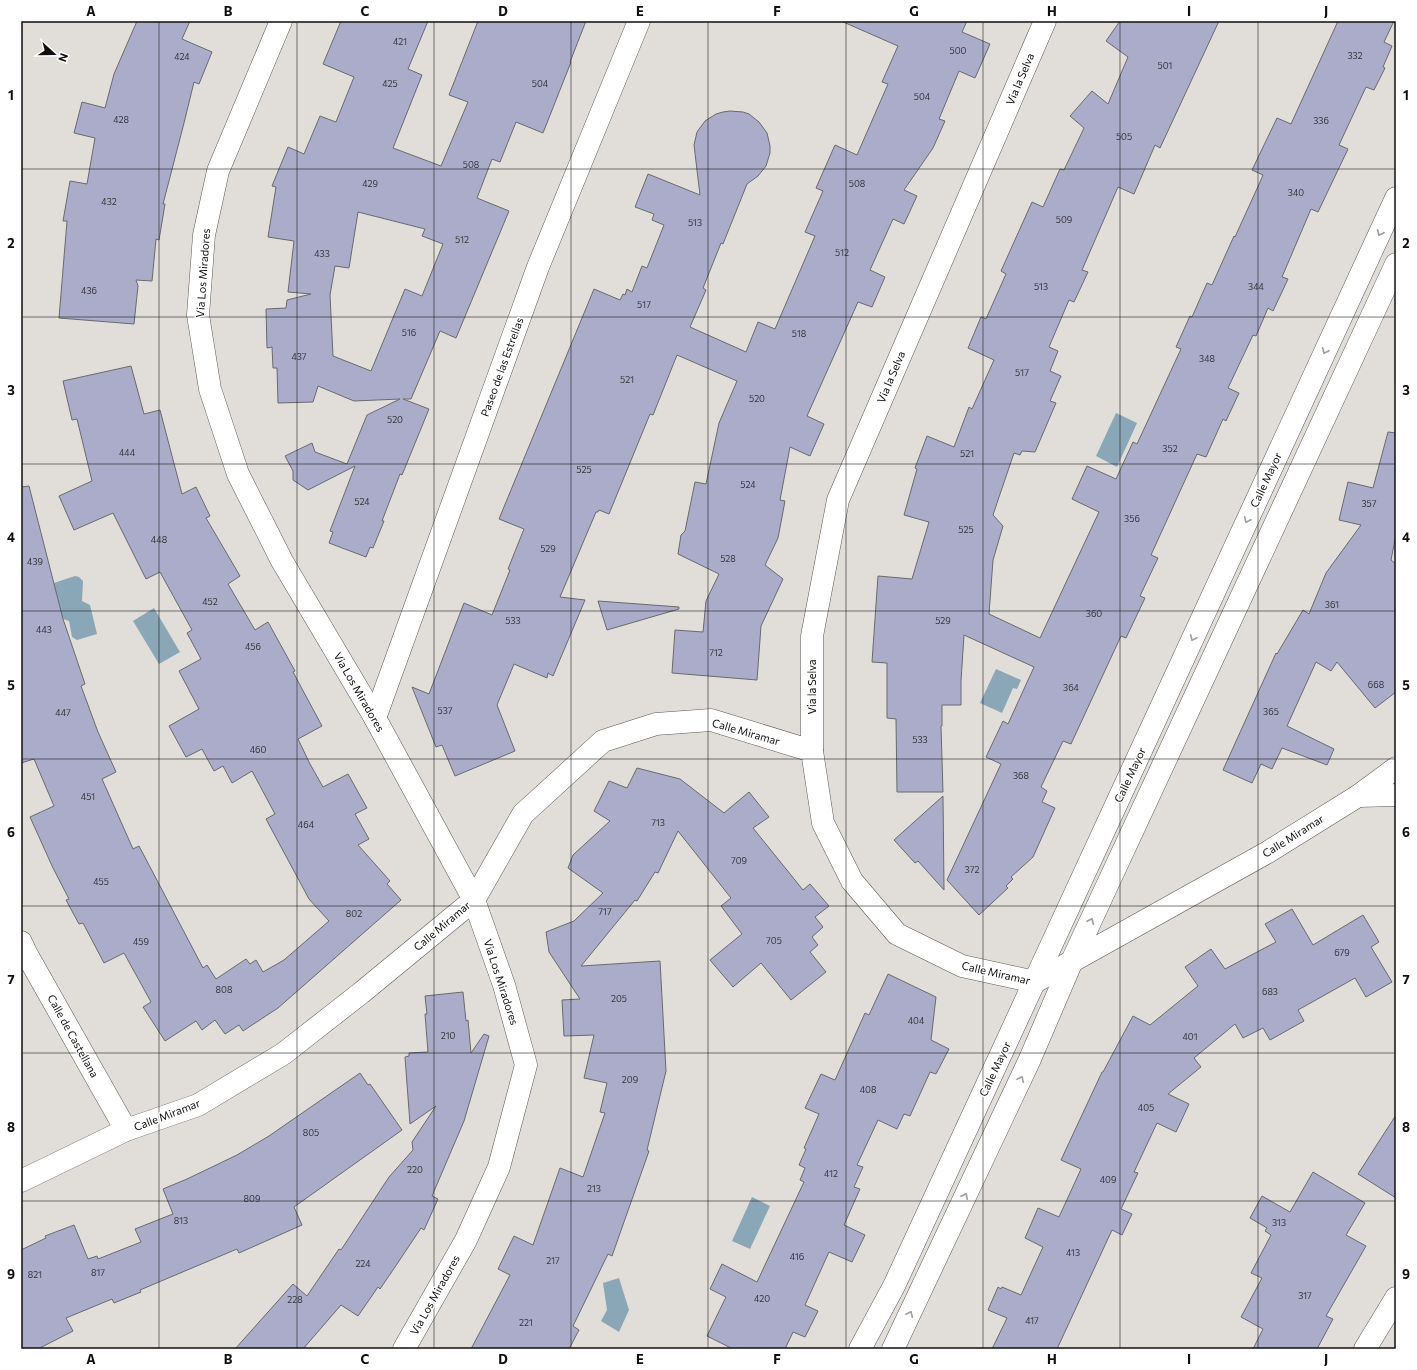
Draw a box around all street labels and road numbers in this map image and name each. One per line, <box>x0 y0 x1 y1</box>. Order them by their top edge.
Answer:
street label: Via la Selva <box>1003 51 1036 107</box>
street label: Via Los Miradores <box>193 228 212 318</box>
street label: Paseo de las Estrellas <box>478 316 525 418</box>
street label: Via la Selva <box>874 349 907 405</box>
street label: Calle Mayor <box>1247 450 1284 509</box>
street label: Via Los Miradores <box>331 650 387 734</box>
street label: Via la Selva <box>805 659 818 715</box>
street label: Calle Miramar <box>711 716 782 748</box>
street label: Calle Mayor <box>1111 745 1148 804</box>
street label: Calle Miramar <box>1260 811 1326 860</box>
street label: Calle Miramar <box>411 898 473 953</box>
street label: Via Los Miradores <box>481 937 521 1026</box>
street label: Calle Miramar <box>961 958 1032 987</box>
street label: Calle de Castellana <box>45 992 102 1080</box>
street label: Calle Mayor <box>976 1039 1013 1098</box>
street label: Calle Miramar <box>132 1096 202 1133</box>
street label: Via Los Miradores <box>407 1252 462 1337</box>

